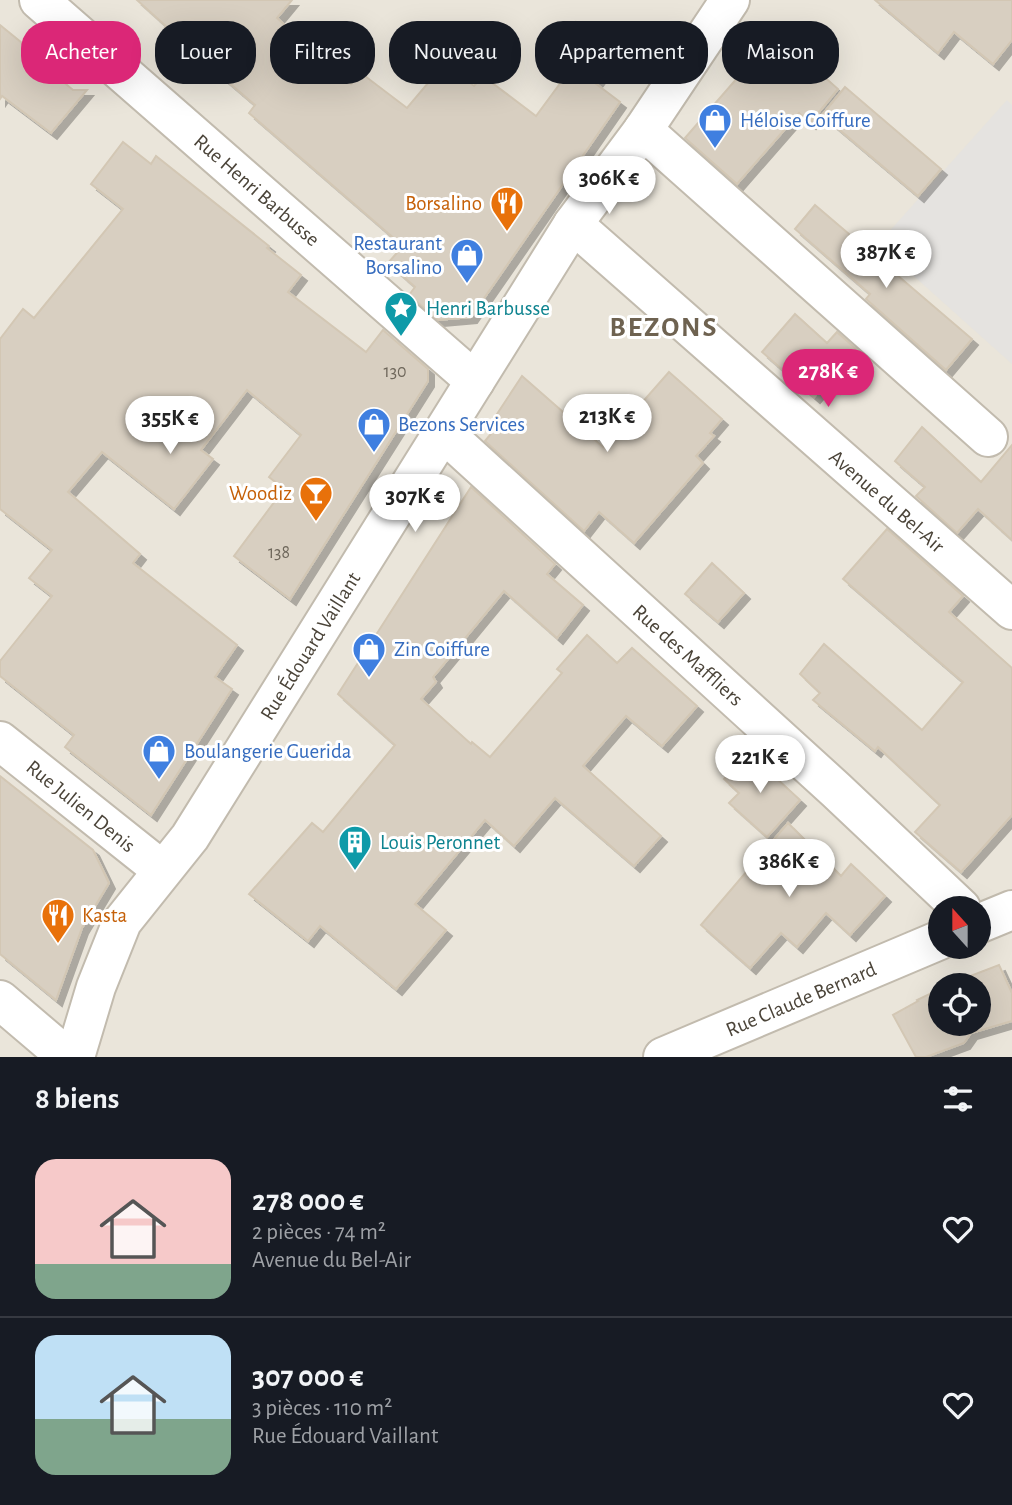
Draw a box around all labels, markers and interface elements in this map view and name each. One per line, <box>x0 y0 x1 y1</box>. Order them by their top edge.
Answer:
chip: Acheter <box>21 21 141 84</box>
chip: Louer <box>155 21 256 84</box>
chip: Filtres <box>270 21 375 84</box>
chip: Nouveau <box>389 21 521 84</box>
chip: Appartement <box>535 21 708 84</box>
chip: Maison <box>722 21 839 84</box>
shop icon: Héloise Coiffure <box>696 101 734 150</box>
place label: Héloise Coiffure <box>740 110 871 131</box>
street label: Rue Henri Barbusse <box>190 130 324 250</box>
pin: 306K € <box>552 156 666 216</box>
text: 306K € <box>579 167 639 190</box>
restaurant icon: Borsalino <box>488 184 526 233</box>
place label: Borsalino <box>405 193 482 214</box>
pin: 387K € <box>829 230 943 290</box>
place label: Restaurant Borsalino <box>353 233 442 278</box>
shop icon: Restaurant Borsalino <box>448 236 486 285</box>
text: 387K € <box>857 241 915 264</box>
place icon: Henri Barbusse <box>382 289 420 338</box>
place label: Henri Barbusse <box>426 298 550 319</box>
district label: BEZONS <box>609 314 719 342</box>
pin: 278K € <box>771 350 885 409</box>
text: 278K € <box>798 360 858 383</box>
house number: 130 <box>383 363 407 381</box>
pin: 213K € <box>550 394 664 454</box>
pin: 355K € <box>113 396 227 456</box>
shop icon: Bezons Services <box>355 405 393 454</box>
text: 213K € <box>579 405 635 428</box>
text: 355K € <box>141 407 199 430</box>
place label: Bezons Services <box>398 414 525 435</box>
street label: Avenue du Bel-Air <box>825 446 948 557</box>
bar icon: Woodiz <box>297 474 335 523</box>
pin: 307K € <box>358 475 472 534</box>
place label: Woodiz <box>229 483 292 504</box>
text: 307K € <box>385 485 445 508</box>
house number: 138 <box>268 544 290 562</box>
street label: Rue Édouard Vaillant <box>255 567 365 724</box>
street label: Rue des Maffliers <box>628 601 747 710</box>
shop icon: Zin Coiffure <box>350 630 388 679</box>
place label: Zin Coiffure <box>394 639 490 660</box>
shop icon: Boulangerie Guerida <box>140 732 178 781</box>
pin: 221K € <box>703 736 817 795</box>
place label: Boulangerie Guerida <box>184 741 352 762</box>
text: 221K € <box>731 746 789 769</box>
street label: Rue Julien Denis <box>22 756 139 856</box>
building icon: Louis Peronnet <box>336 823 374 872</box>
place label: Louis Peronnet <box>380 832 501 853</box>
pin: 386K € <box>732 839 846 899</box>
text: 386K € <box>759 850 819 873</box>
restaurant icon: Kasta <box>39 896 77 945</box>
north arrow <box>928 896 990 959</box>
map controls <box>928 896 991 1036</box>
place label: Kasta <box>82 905 127 926</box>
street label: Rue Claude Bernard <box>723 958 880 1041</box>
button: locate <box>928 973 991 1036</box>
icon: filters <box>939 1080 977 1118</box>
text: 8 biens <box>35 1084 119 1114</box>
text: 278 000 € <box>252 1186 364 1216</box>
icon: home <box>91 1187 175 1271</box>
icon: heart <box>939 1210 977 1248</box>
text: 2 pièces · 74 m² <box>252 1221 386 1244</box>
text: Avenue du Bel-Air <box>252 1249 411 1272</box>
text: 307 000 € <box>252 1362 363 1392</box>
icon: home <box>91 1363 175 1447</box>
icon: heart <box>939 1386 977 1424</box>
text: 3 pièces · 110 m² <box>252 1397 392 1420</box>
text: Rue Édouard Vaillant <box>252 1425 438 1448</box>

